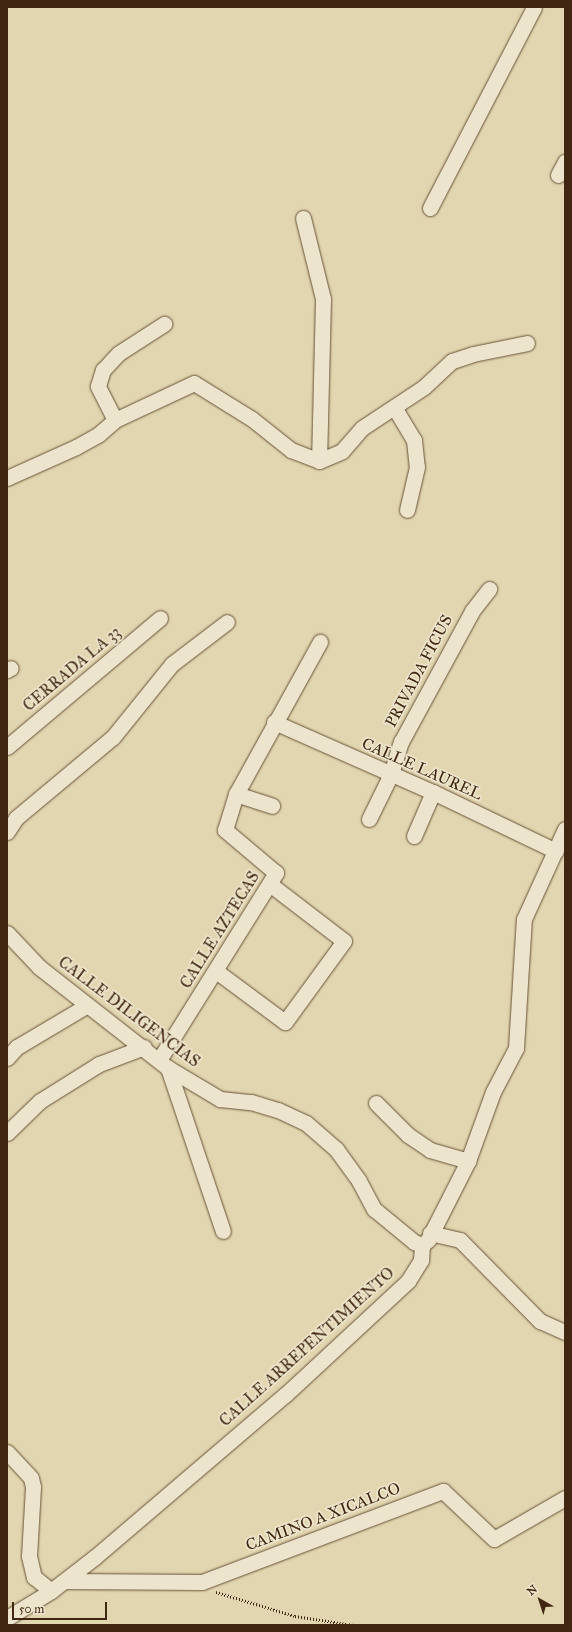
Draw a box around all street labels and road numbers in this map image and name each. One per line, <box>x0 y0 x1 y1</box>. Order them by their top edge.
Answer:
street label: PRIVADA FICUS <box>381 612 457 730</box>
street label: CERRADA LA 33 <box>19 623 125 715</box>
street label: CALLE LAUREL <box>359 734 485 804</box>
street label: CALLE AZTECAS <box>176 868 264 992</box>
street label: CALLE DILIGENCIAS <box>54 952 204 1072</box>
street label: CALLE ARREPENTIMIENTO <box>216 1263 398 1431</box>
street label: CAMINO A XICALCO <box>243 1479 403 1555</box>

